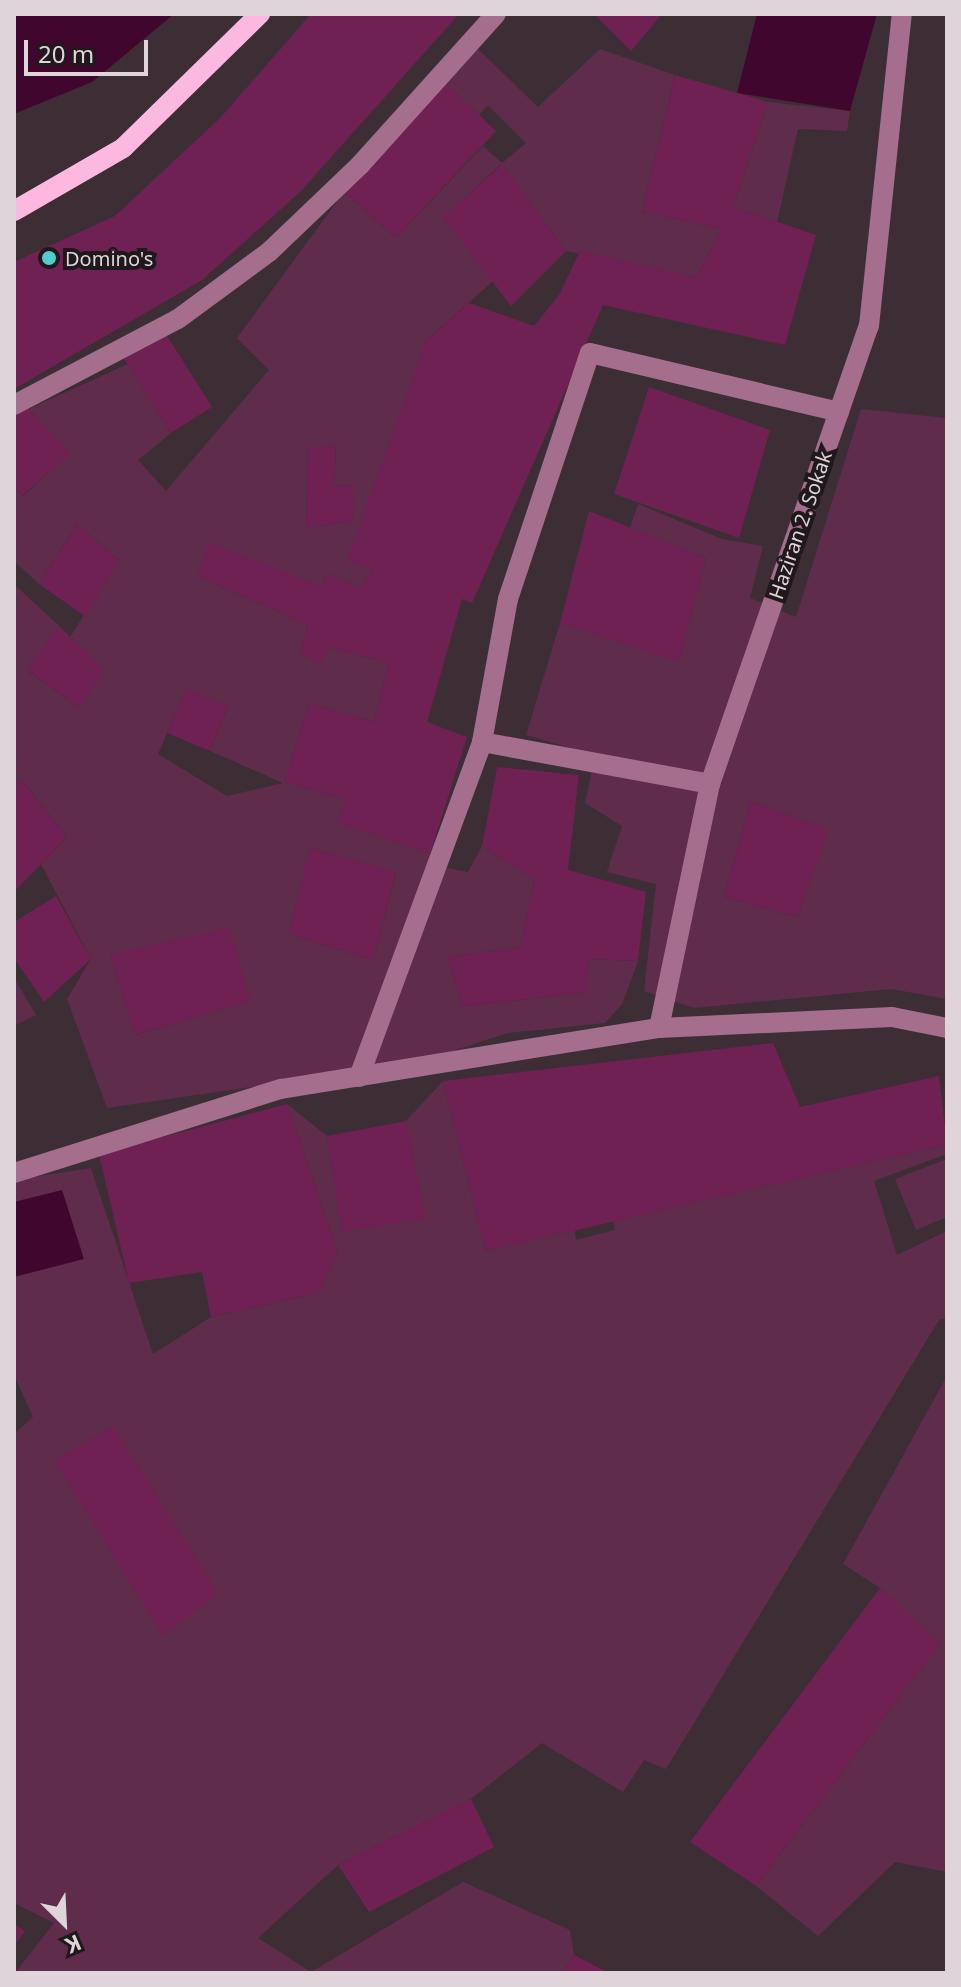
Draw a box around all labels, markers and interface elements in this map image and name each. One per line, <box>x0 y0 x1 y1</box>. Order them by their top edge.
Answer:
scale bar <box>28 24 152 74</box>
text: 20 m <box>38 37 94 70</box>
place label: Domino's <box>65 246 153 270</box>
marker: Domino's <box>40 249 58 267</box>
street label: Haziran 2. Sokak <box>763 448 837 602</box>
north arrow <box>24 1883 104 1963</box>
text: K <box>61 1928 87 1962</box>

